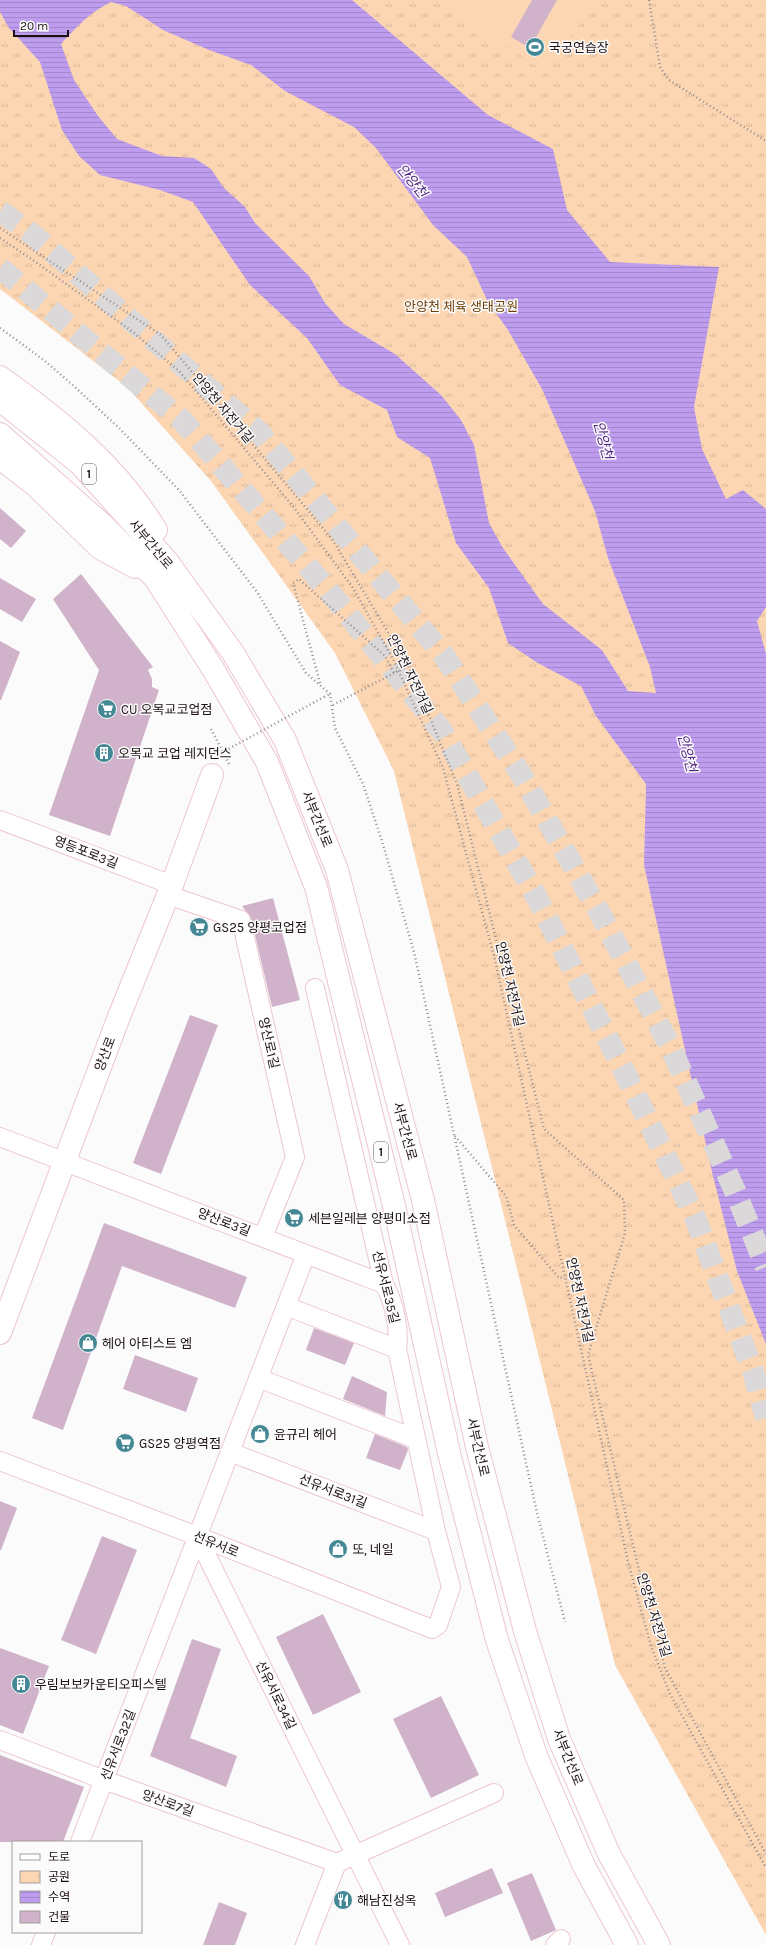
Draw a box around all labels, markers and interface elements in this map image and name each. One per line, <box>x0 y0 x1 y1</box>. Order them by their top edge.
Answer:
scale bar <box>14 12 68 38</box>
text: 20 m <box>20 19 48 33</box>
sports icon: 국궁연습장 <box>524 36 546 58</box>
place label: 국궁연습장 <box>549 40 609 55</box>
water label: 안양천 <box>393 161 431 202</box>
park label: 안양천 체육 생태공원 <box>404 299 518 314</box>
street label: 안양천 자전거길 <box>189 370 257 446</box>
water label: 안양천 <box>590 419 617 462</box>
road number: 1 <box>82 464 96 484</box>
street label: 서부간선로 <box>126 516 176 572</box>
street label: 안양천 자전거길 <box>384 632 436 716</box>
supermarket icon: CU 오목교코업점 <box>96 698 118 720</box>
place label: CU 오목교코업점 <box>121 702 212 717</box>
water label: 안양천 <box>674 732 701 775</box>
building icon: 오목교 코업 레지던스 <box>93 742 115 764</box>
place label: 오목교 코업 레지던스 <box>118 746 232 761</box>
street label: 서부간선로 <box>299 788 335 850</box>
street label: 영등포로3길 <box>52 833 120 871</box>
supermarket icon: GS25 양평코업점 <box>188 916 210 938</box>
place label: GS25 양평코업점 <box>213 920 307 935</box>
street label: 안양천 자전거길 <box>493 940 527 1028</box>
street label: 양산로1길 <box>256 1016 282 1070</box>
street label: 양산로 <box>92 1035 118 1073</box>
street label: 서부간선로 <box>390 1100 420 1162</box>
road number: 1 <box>374 1142 388 1162</box>
street label: 양산로3길 <box>195 1205 253 1239</box>
supermarket icon: 세븐일레븐 양평미소점 <box>283 1207 305 1229</box>
place label: 세븐일레븐 양평미소점 <box>308 1211 431 1226</box>
street label: 선유서로35길 <box>370 1249 402 1325</box>
street label: 안양천 자전거길 <box>564 1256 596 1344</box>
shop icon: 헤어 아티스트 엠 <box>77 1332 99 1354</box>
place label: 헤어 아티스트 엠 <box>102 1336 192 1351</box>
street label: 서부간선로 <box>464 1416 492 1478</box>
shop icon: 윤규리 헤어 <box>249 1423 271 1445</box>
place label: 윤규리 헤어 <box>274 1427 337 1442</box>
supermarket icon: GS25 양평역점 <box>114 1432 136 1454</box>
place label: GS25 양평역점 <box>139 1436 221 1451</box>
street label: 선유서로31길 <box>297 1471 369 1511</box>
street label: 선유서로 <box>191 1528 241 1560</box>
shop icon: 또, 네일 <box>327 1538 349 1560</box>
place label: 또, 네일 <box>352 1542 394 1557</box>
street label: 안양천 자전거길 <box>634 1571 674 1659</box>
street label: 선유서로34길 <box>253 1658 299 1732</box>
building icon: 우림보보카운티오피스텔 <box>10 1673 32 1695</box>
place label: 우림보보카운티오피스텔 <box>35 1677 167 1692</box>
street label: 선유서로32길 <box>98 1707 138 1783</box>
street label: 서부간선로 <box>550 1726 586 1788</box>
street label: 양산로7길 <box>140 1787 196 1819</box>
legend <box>12 1841 142 1933</box>
text: 도로 <box>48 1850 70 1864</box>
text: 공원 <box>48 1870 70 1884</box>
restaurant icon: 해남진성옥 <box>332 1889 354 1911</box>
text: 수역 <box>48 1890 70 1904</box>
place label: 해남진성옥 <box>357 1893 417 1908</box>
text: 건물 <box>48 1910 70 1924</box>

